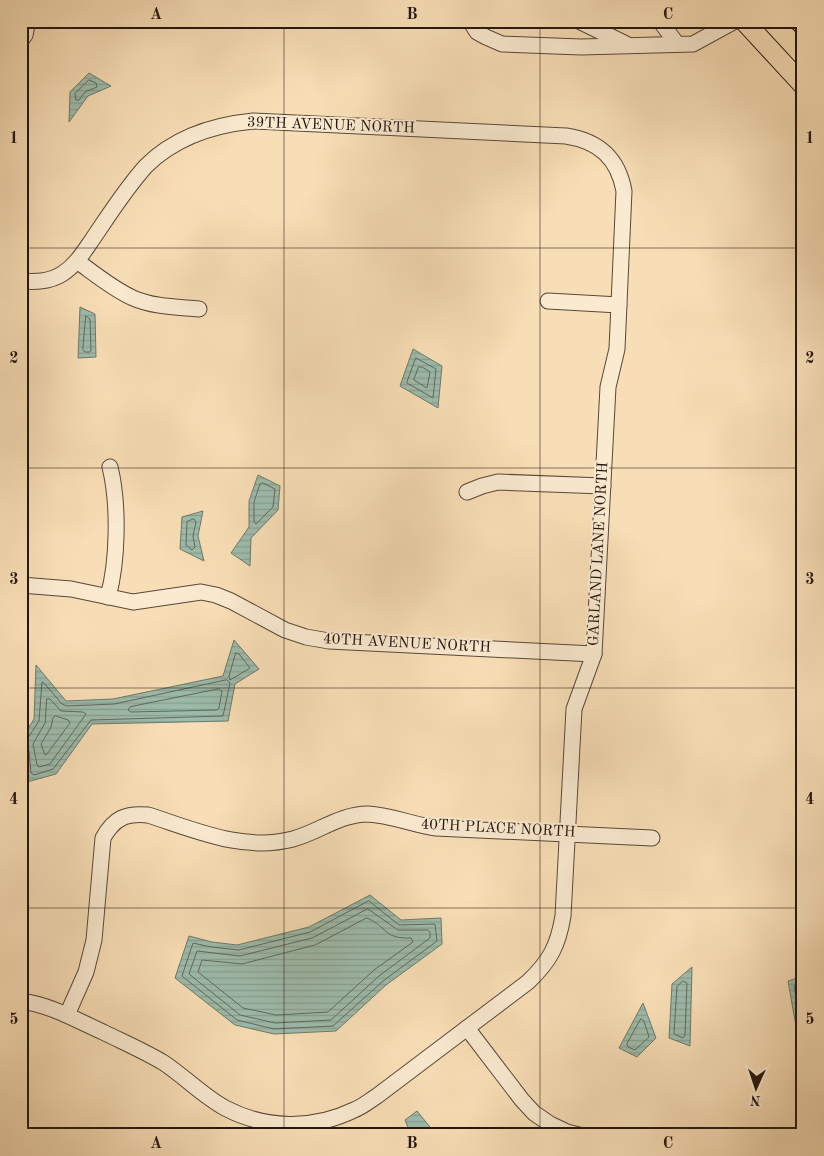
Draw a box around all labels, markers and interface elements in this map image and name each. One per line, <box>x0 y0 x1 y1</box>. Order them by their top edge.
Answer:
text: A <box>150 7 162 23</box>
text: B <box>406 7 418 23</box>
text: C <box>663 7 673 23</box>
street label: 39TH AVENUE NORTH <box>247 116 415 136</box>
text: 1 <box>9 131 19 147</box>
text: 1 <box>805 131 815 147</box>
text: 2 <box>9 351 19 367</box>
text: 2 <box>805 351 815 367</box>
street label: GARLAND LANE NORTH <box>587 461 611 646</box>
text: 3 <box>9 572 19 588</box>
text: 3 <box>805 572 815 588</box>
street label: 40TH AVENUE NORTH <box>323 632 492 656</box>
text: 4 <box>9 792 19 808</box>
text: 4 <box>805 792 815 808</box>
street label: 40TH PLACE NORTH <box>420 817 576 841</box>
text: 5 <box>9 1012 19 1028</box>
text: 5 <box>805 1012 815 1028</box>
north arrow <box>732 1064 782 1114</box>
text: N <box>749 1093 761 1107</box>
text: A <box>150 1136 162 1152</box>
text: B <box>406 1136 418 1152</box>
text: C <box>663 1136 673 1152</box>

